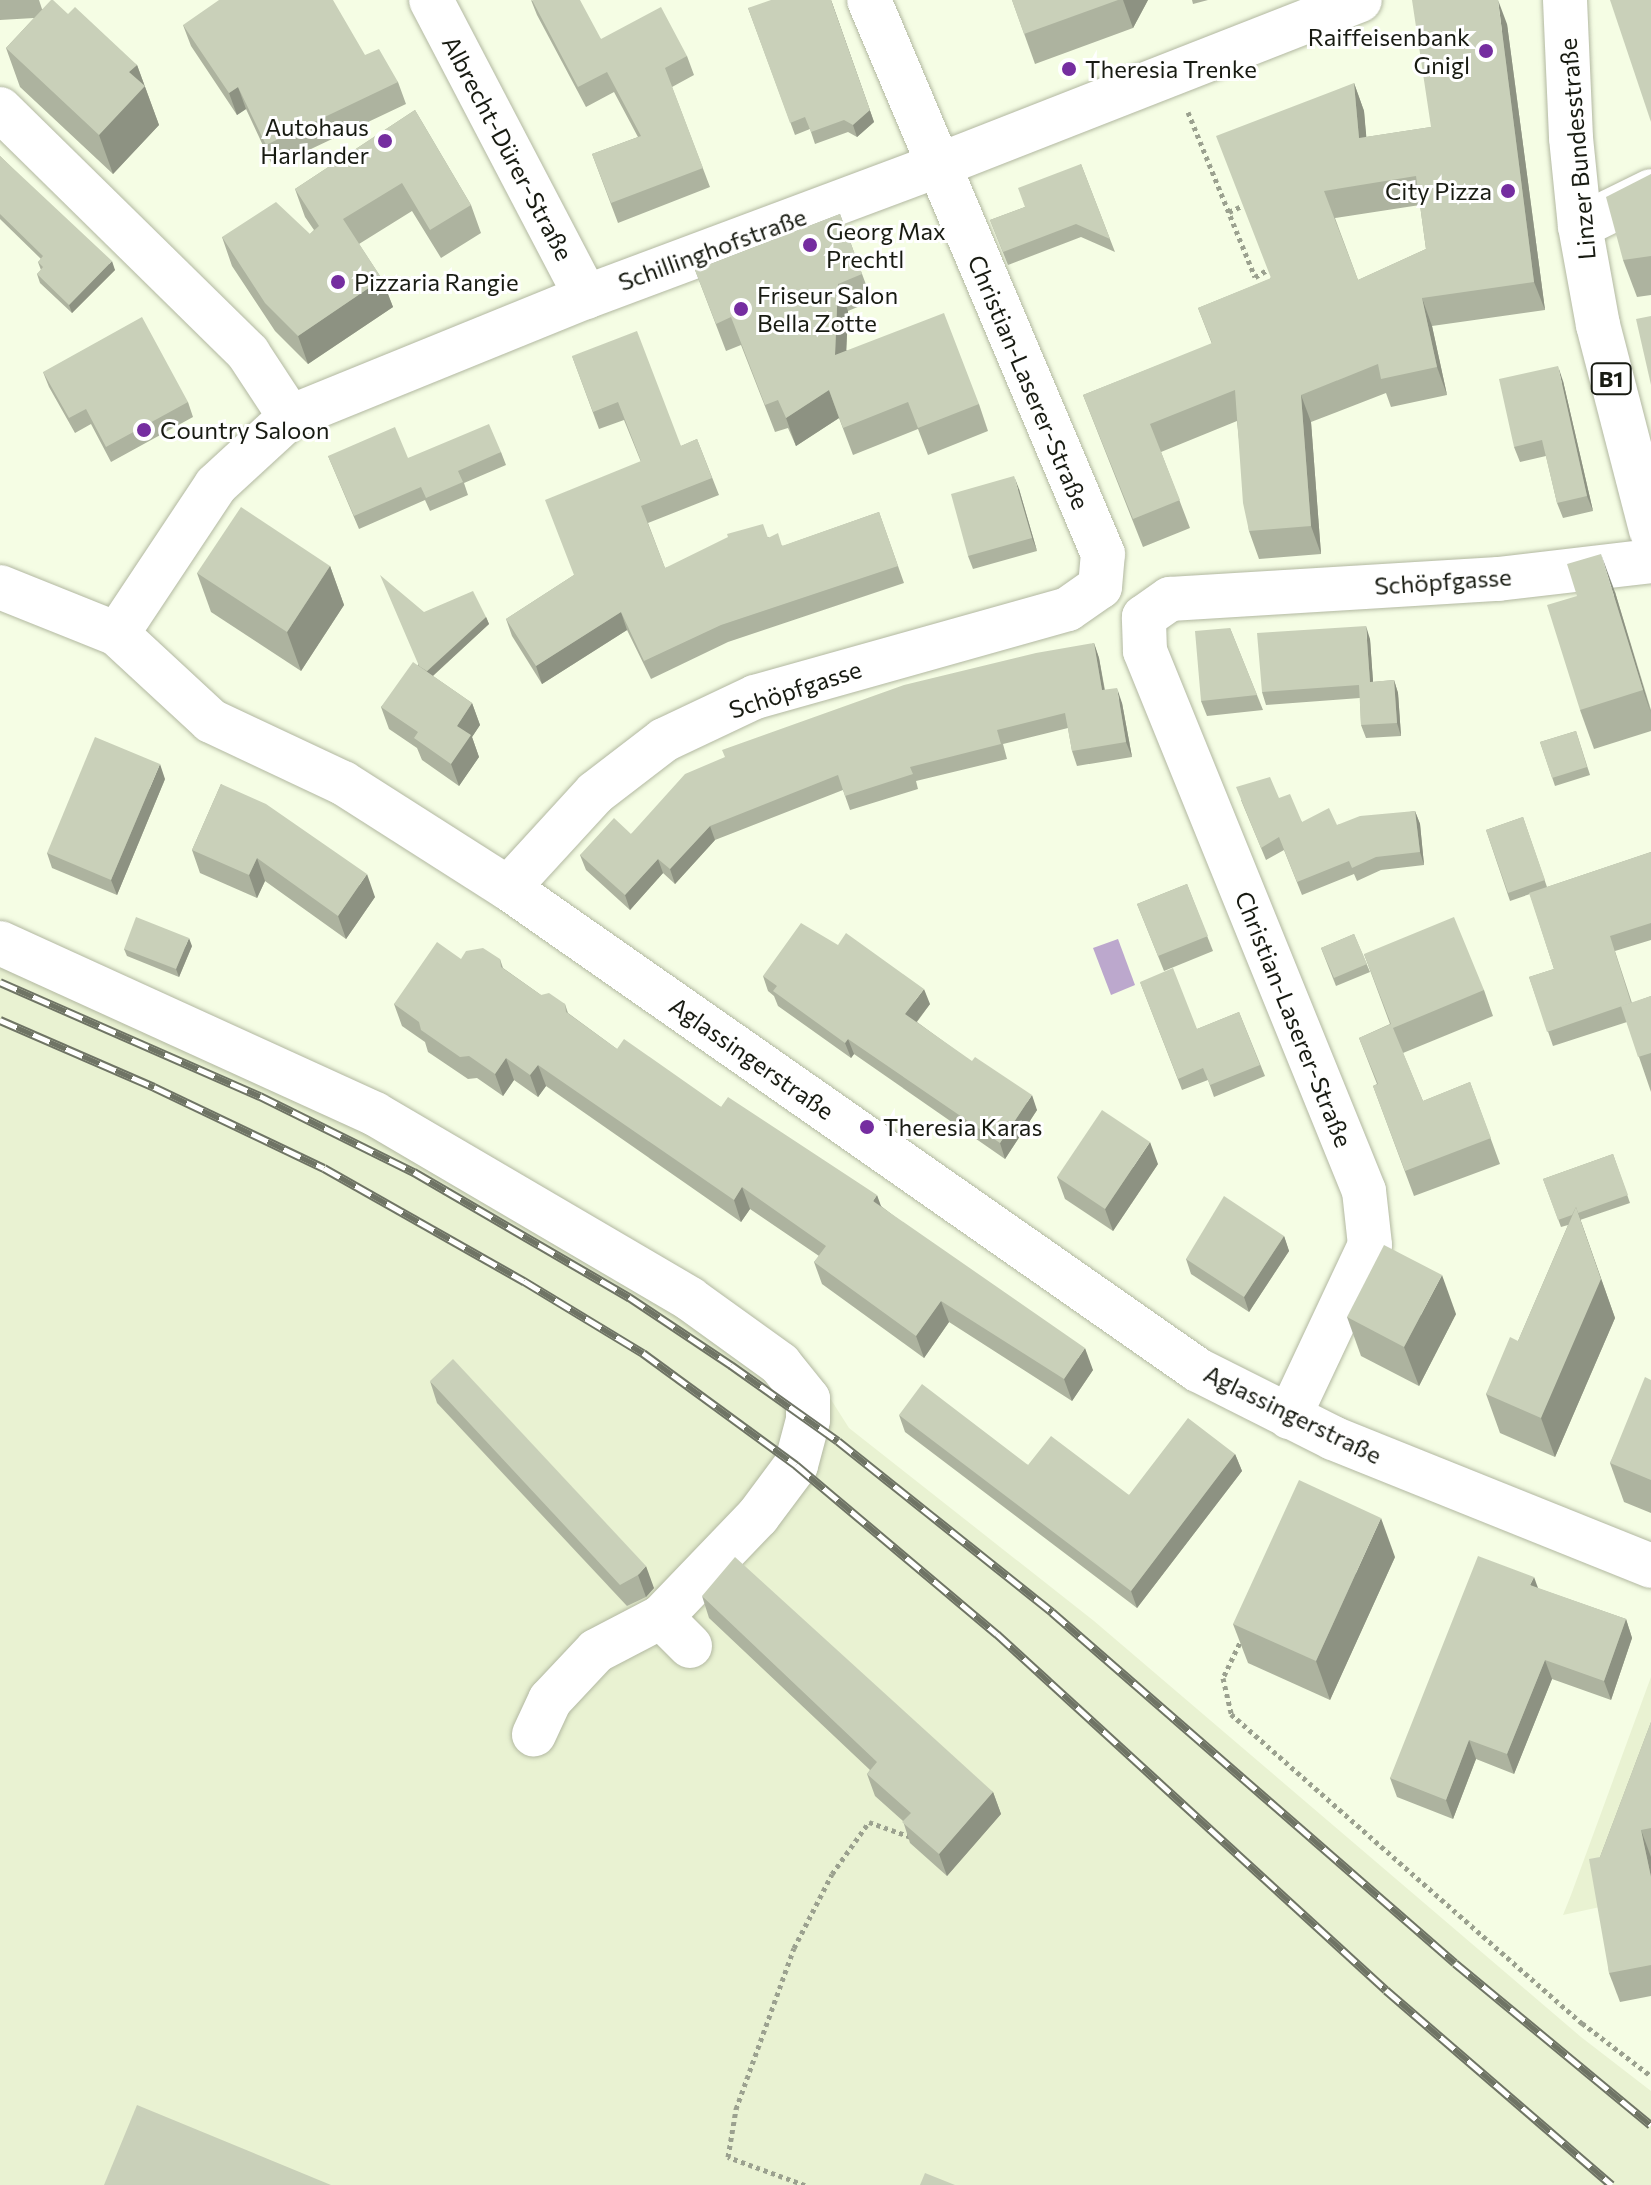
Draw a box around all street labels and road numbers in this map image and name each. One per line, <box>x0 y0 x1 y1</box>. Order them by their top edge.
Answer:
street label: Albrecht-Dürer-Straße <box>437 31 579 265</box>
street label: Linzer Bundesstraße <box>1553 37 1601 261</box>
street label: Schillinghofstraße <box>614 202 810 296</box>
street label: Christian-Laserer-Straße <box>962 251 1096 513</box>
road number: B1 <box>1589 361 1633 397</box>
street label: Schöpfgasse <box>1373 562 1513 600</box>
street label: Schöpfgasse <box>725 654 865 724</box>
street label: Christian-Laserer-Straße <box>1229 887 1359 1151</box>
street label: Aglassingerstraße <box>664 991 840 1125</box>
street label: Aglassingerstraße <box>1200 1359 1386 1469</box>

